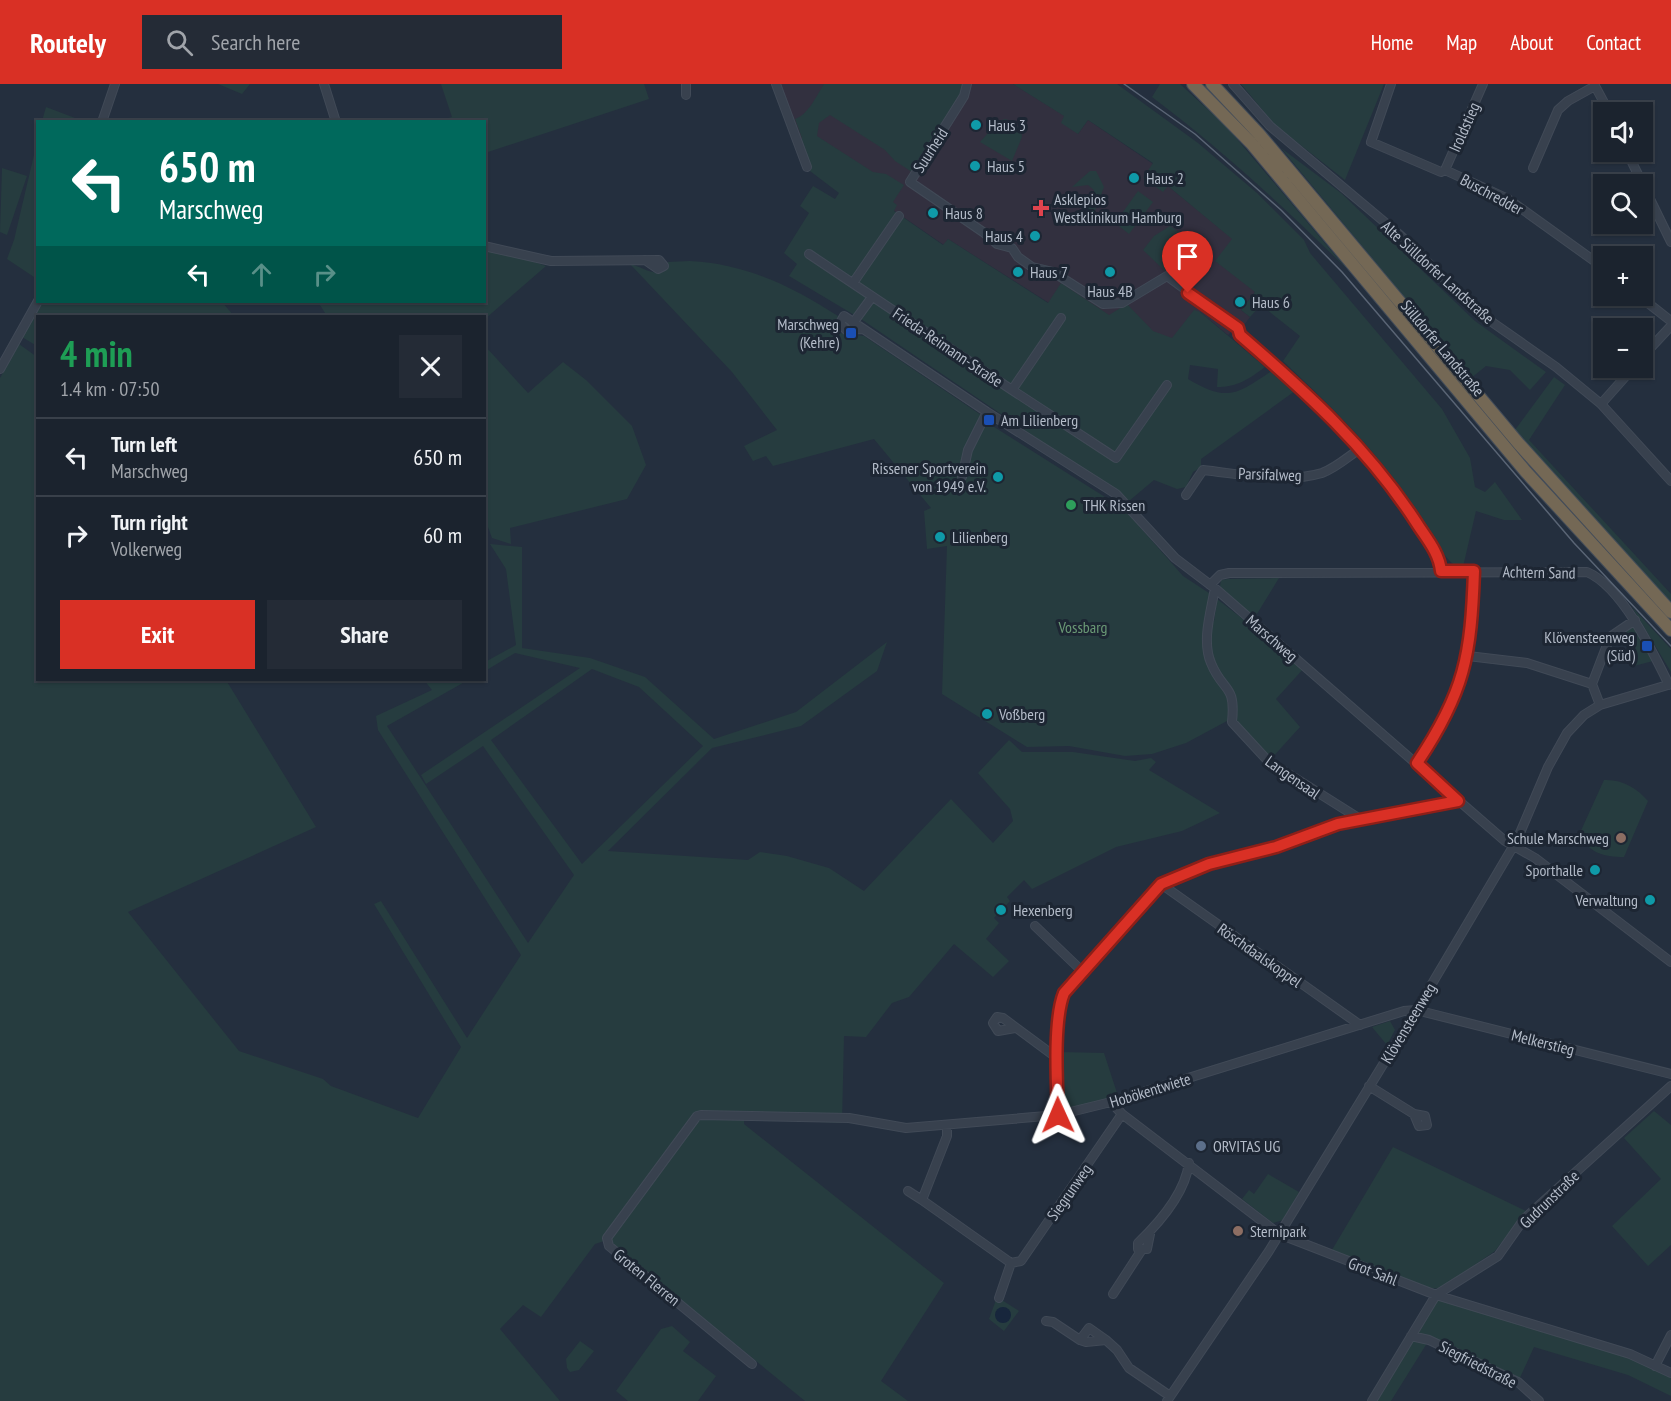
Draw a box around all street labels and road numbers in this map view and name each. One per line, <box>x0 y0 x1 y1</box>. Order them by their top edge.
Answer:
street label: Iroldstieg <box>1444 99 1484 155</box>
street label: Suurheid <box>908 124 952 176</box>
street label: Buschredder <box>1457 169 1527 219</box>
street label: Alte Sülldorfer Landstraße <box>1377 216 1499 328</box>
street label: Sülldorfer Landstraße <box>1397 296 1489 400</box>
street label: Frieda-Reimann-Straße <box>889 303 1007 391</box>
street label: Parsifalweg <box>1238 463 1302 485</box>
street label: Achtern Sand <box>1502 561 1576 583</box>
street label: Marschweg <box>1242 610 1302 666</box>
street label: Langensaal <box>1262 751 1324 803</box>
street label: Röschdaalskoppel <box>1214 919 1306 992</box>
street label: Klövensteenweg <box>1376 979 1440 1067</box>
street label: Melkerstieg <box>1509 1025 1577 1059</box>
street label: Hobökentwiete <box>1107 1068 1193 1112</box>
street label: Siegrunweg <box>1042 1160 1096 1224</box>
street label: Gudrunstraße <box>1515 1166 1583 1232</box>
street label: Groten Flerren <box>610 1244 684 1310</box>
street label: Grot Sahl <box>1346 1253 1401 1290</box>
street label: Siegfriedstraße <box>1436 1336 1520 1392</box>

